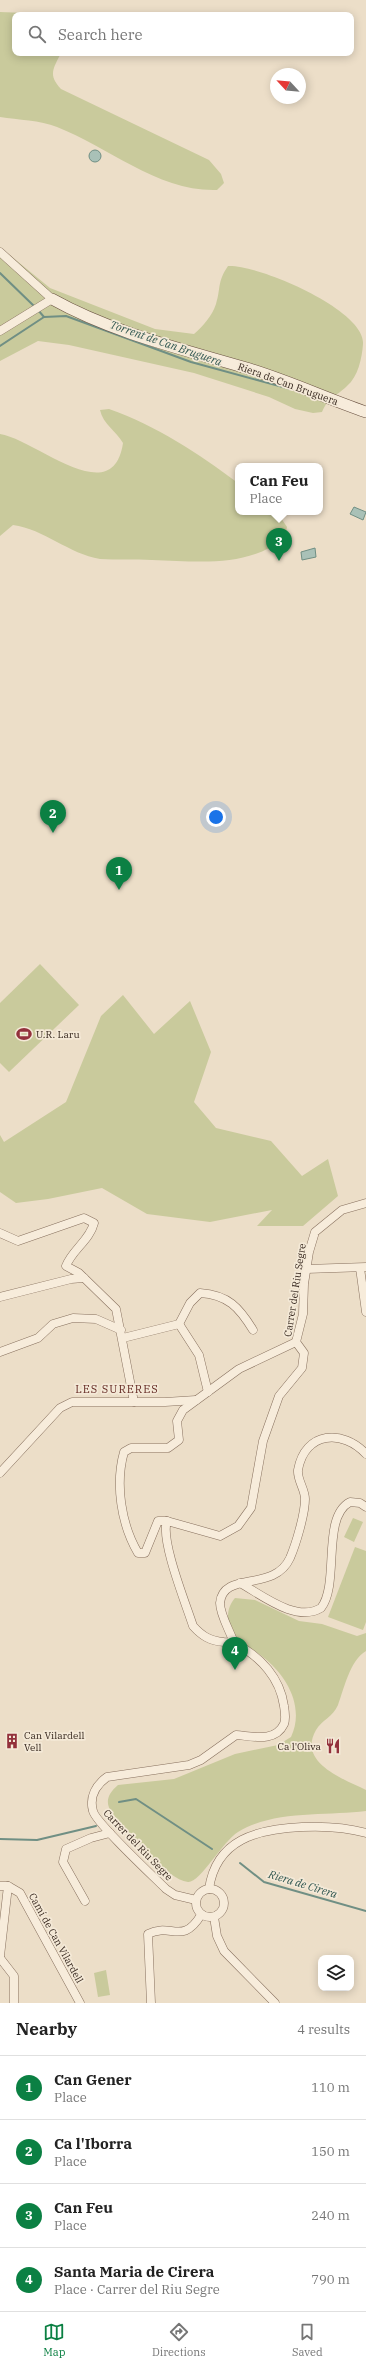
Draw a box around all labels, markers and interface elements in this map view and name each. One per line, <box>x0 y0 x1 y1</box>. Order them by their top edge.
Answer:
search box <box>12 12 354 56</box>
icon: search <box>26 23 48 45</box>
text: Search here <box>58 25 143 44</box>
north arrow <box>270 68 306 104</box>
water label: Torrent de Can Bruguera <box>108 317 224 369</box>
street label: Riera de Can Bruguera <box>236 360 341 408</box>
popup <box>235 463 323 515</box>
text: Can Feu <box>250 471 308 490</box>
text: Place <box>250 490 282 507</box>
pin: 3 <box>266 528 292 561</box>
pin: 2 <box>40 800 66 833</box>
your location <box>206 807 226 827</box>
pin: 1 <box>106 857 132 890</box>
sports icon: U.R. Laru <box>15 1025 33 1043</box>
place label: U.R. Laru <box>36 1028 80 1041</box>
street label: Carrer del Riu Segre <box>281 1242 309 1338</box>
district label: LES SURERES <box>75 1382 159 1396</box>
pin: 4 <box>222 1637 248 1670</box>
place label: Can Vilardell Vell <box>24 1729 84 1754</box>
building icon: Can Vilardell Vell <box>3 1732 21 1750</box>
restaurant icon: Ca l'Oliva <box>324 1737 342 1755</box>
place label: Ca l'Oliva <box>278 1740 322 1753</box>
street label: Carrer del Riu Segre <box>101 1807 175 1883</box>
water label: Riera de Cirera <box>266 1867 339 1901</box>
street label: Camí de Can Vilardell <box>26 1891 86 1985</box>
map controls <box>318 1955 354 1991</box>
button: layers <box>318 1955 354 1991</box>
text: Nearby <box>16 2018 77 2040</box>
text: 4 results <box>297 2021 350 2038</box>
text: Can Gener <box>54 2070 132 2089</box>
text: 1 <box>25 2079 33 2096</box>
text: 110 m <box>311 2079 350 2096</box>
text: Place <box>54 2089 87 2106</box>
text: Ca l'Iborra <box>54 2134 132 2153</box>
text: 2 <box>25 2143 33 2160</box>
text: 150 m <box>311 2143 350 2160</box>
text: Place <box>54 2153 87 2170</box>
text: Can Feu <box>54 2198 113 2217</box>
text: 3 <box>25 2207 33 2224</box>
text: 240 m <box>311 2207 350 2224</box>
text: Place <box>54 2217 87 2234</box>
text: Santa Maria de Cirera <box>54 2262 214 2281</box>
text: 4 <box>25 2271 33 2288</box>
text: 790 m <box>311 2271 350 2288</box>
text: Place · Carrer del Riu Segre <box>54 2281 220 2298</box>
tab: Map <box>43 2321 66 2359</box>
tab: Directions <box>152 2321 206 2359</box>
tab: Saved <box>292 2321 323 2359</box>

